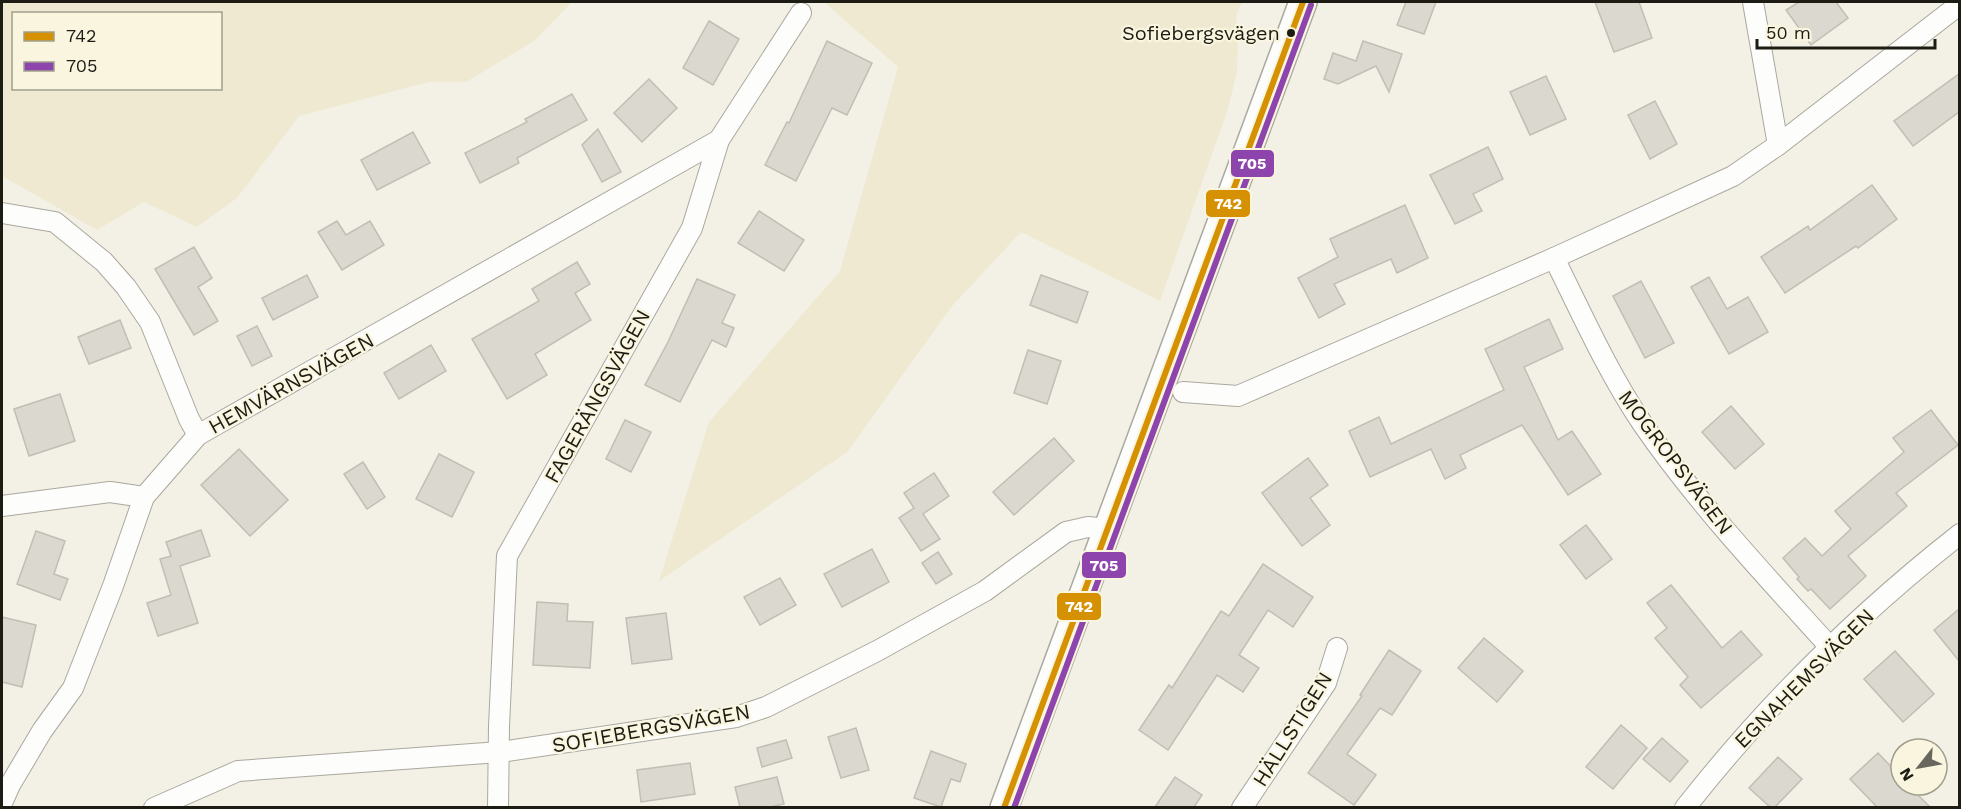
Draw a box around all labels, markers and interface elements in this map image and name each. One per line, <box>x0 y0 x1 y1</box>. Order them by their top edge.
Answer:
legend <box>12 12 222 90</box>
scale bar <box>1757 12 1936 50</box>
place label: Sofiebergsvägen <box>1122 21 1280 45</box>
text: 50 m <box>1766 22 1811 43</box>
text: 742 <box>66 25 96 46</box>
marker: Sofiebergsvägen <box>1285 27 1297 39</box>
text: 705 <box>66 55 97 76</box>
line badge: 705 <box>1230 149 1275 178</box>
text: 705 <box>1238 154 1266 173</box>
line badge: 742 <box>1205 189 1251 218</box>
text: 742 <box>1214 194 1242 213</box>
street label: FAGERÄNGSVÄGEN <box>539 305 655 487</box>
street label: HEMVÄRNSVÄGEN <box>204 327 378 439</box>
street label: MOGROPSVÄGEN <box>1614 385 1738 539</box>
line badge: 705 <box>1081 551 1127 579</box>
text: 705 <box>1090 556 1118 575</box>
line badge: 742 <box>1056 592 1102 621</box>
text: 742 <box>1065 597 1093 616</box>
street label: EGNAHEMSVÄGEN <box>1729 603 1879 753</box>
street label: HÄLLSTIGEN <box>1247 667 1337 791</box>
street label: SOFIEBERGSVÄGEN <box>550 698 752 758</box>
north arrow <box>1889 737 1949 797</box>
text: N <box>1895 764 1918 784</box>

